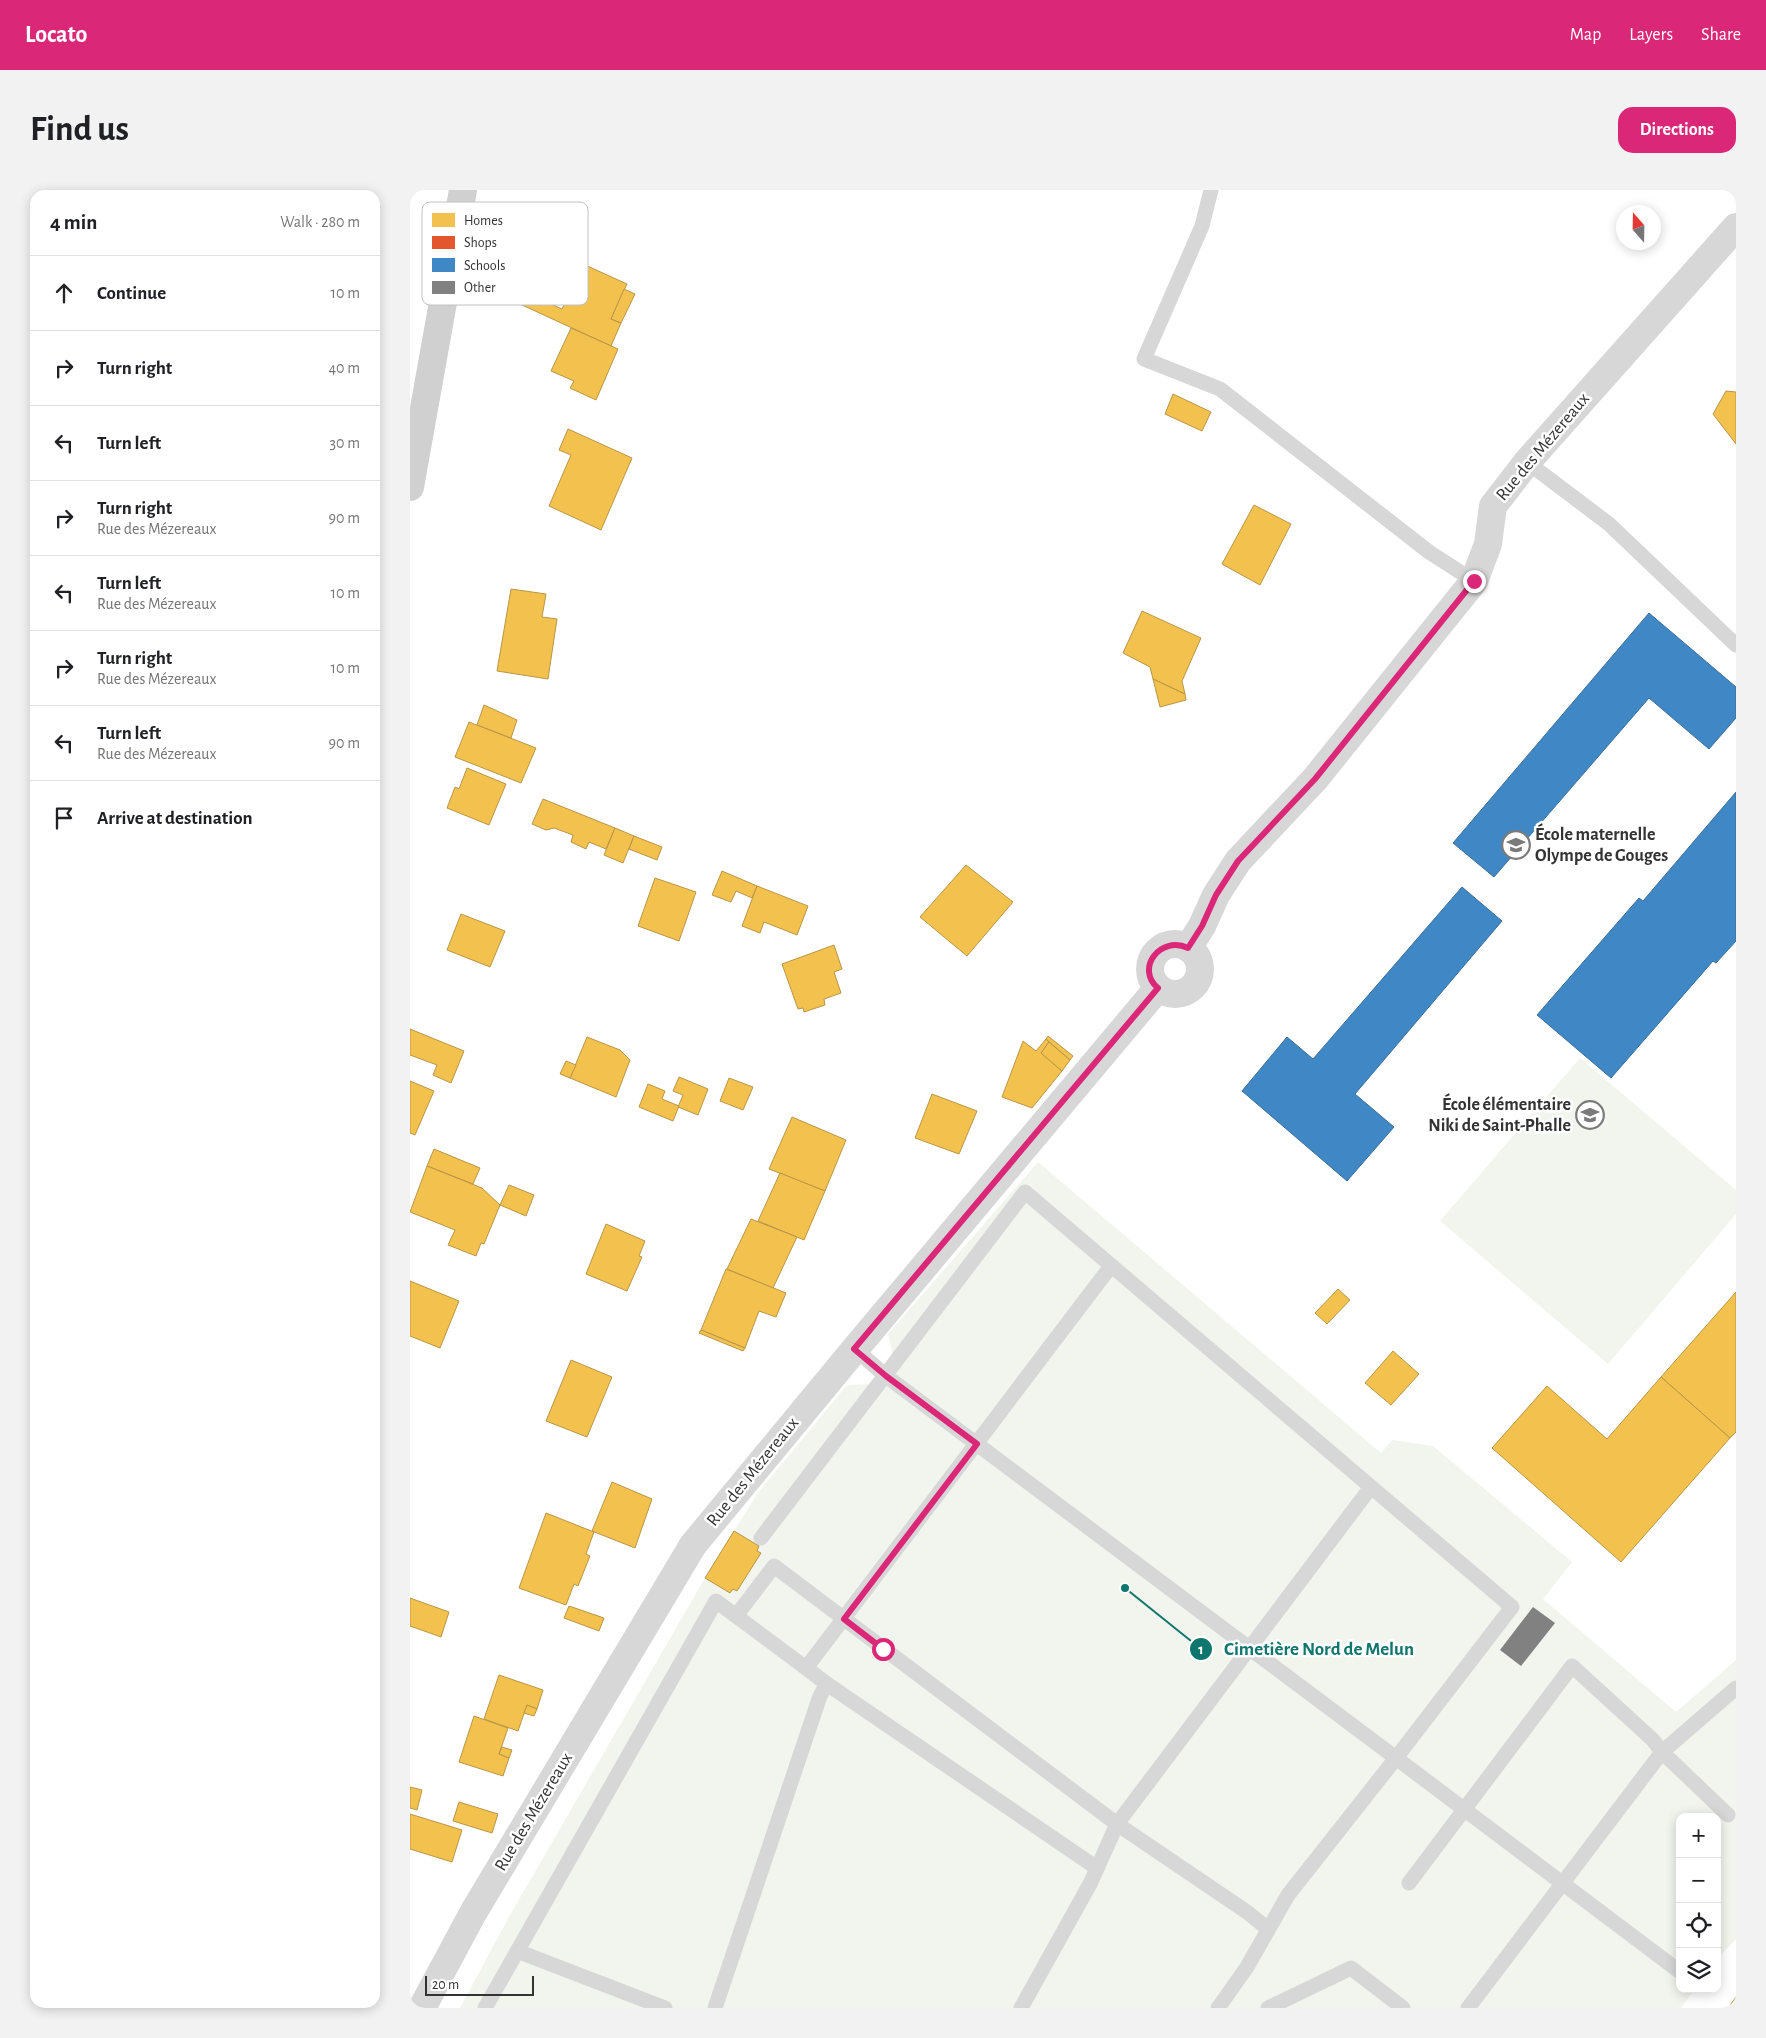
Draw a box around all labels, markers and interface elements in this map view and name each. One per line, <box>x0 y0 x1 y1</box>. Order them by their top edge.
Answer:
text: Locato <box>25 23 87 47</box>
text: Map <box>1570 26 1601 44</box>
text: Layers <box>1629 26 1673 44</box>
text: Share <box>1701 26 1741 44</box>
button: Directions <box>1618 107 1736 153</box>
text: Find us <box>30 112 129 147</box>
legend <box>422 202 588 305</box>
north arrow <box>1616 205 1661 250</box>
text: 4 min <box>50 212 97 233</box>
text: Walk · 280 m <box>280 214 360 230</box>
text: Homes <box>464 214 503 228</box>
text: Shops <box>464 236 497 250</box>
text: Schools <box>464 259 505 273</box>
icon: ahead <box>50 279 78 307</box>
text: Other <box>464 281 496 295</box>
text: Continue <box>97 284 166 303</box>
text: 10 m <box>331 285 360 301</box>
icon: right <box>50 354 78 382</box>
text: Turn right <box>97 359 172 378</box>
text: 40 m <box>328 360 360 376</box>
street label: Rue des Mézereaux <box>1493 390 1593 504</box>
icon: left <box>50 429 78 457</box>
text: Turn left <box>97 434 161 453</box>
text: 30 m <box>330 435 360 451</box>
text: Turn right <box>97 499 172 518</box>
icon: right <box>50 504 78 532</box>
text: 90 m <box>329 510 360 526</box>
text: Rue des Mézereaux <box>97 521 216 537</box>
route end <box>1463 570 1486 593</box>
text: Turn left <box>97 574 161 593</box>
icon: left <box>50 579 78 607</box>
text: 10 m <box>331 585 360 601</box>
text: Rue des Mézereaux <box>97 596 216 612</box>
text: Turn right <box>97 649 172 668</box>
icon: right <box>50 654 78 682</box>
text: 10 m <box>331 660 360 676</box>
text: Rue des Mézereaux <box>97 671 216 687</box>
text: Turn left <box>97 724 161 743</box>
icon: left <box>50 729 78 757</box>
text: 90 m <box>329 735 360 751</box>
text: Rue des Mézereaux <box>97 746 216 762</box>
icon: arrive <box>50 804 78 832</box>
text: Arrive at destination <box>97 809 253 828</box>
place label: École maternelle Olympe de Gouges <box>1535 823 1668 865</box>
school or university icon: École maternelle Olympe de Gouges <box>1501 830 1531 860</box>
place label: École élémentaire Niki de Saint-Phalle <box>1428 1093 1571 1135</box>
school or university icon: École élémentaire Niki de Saint-Phalle <box>1575 1100 1605 1130</box>
street label: Rue des Mézereaux <box>704 1414 802 1530</box>
callout: Cimetière Nord de Melun <box>1189 1632 1424 1666</box>
route start <box>872 1638 895 1661</box>
text: Cimetière Nord de Melun <box>1224 1640 1414 1659</box>
text: 1 <box>1198 1642 1204 1657</box>
street label: Rue des Mézereaux <box>492 1750 576 1874</box>
map controls <box>1676 1813 1721 1993</box>
button: + <box>1676 1813 1721 1858</box>
button: − <box>1676 1858 1721 1903</box>
button: locate <box>1676 1903 1721 1948</box>
button: layers <box>1676 1948 1721 1993</box>
scale bar <box>425 1973 534 1996</box>
text: 20 m <box>432 1978 459 1992</box>

